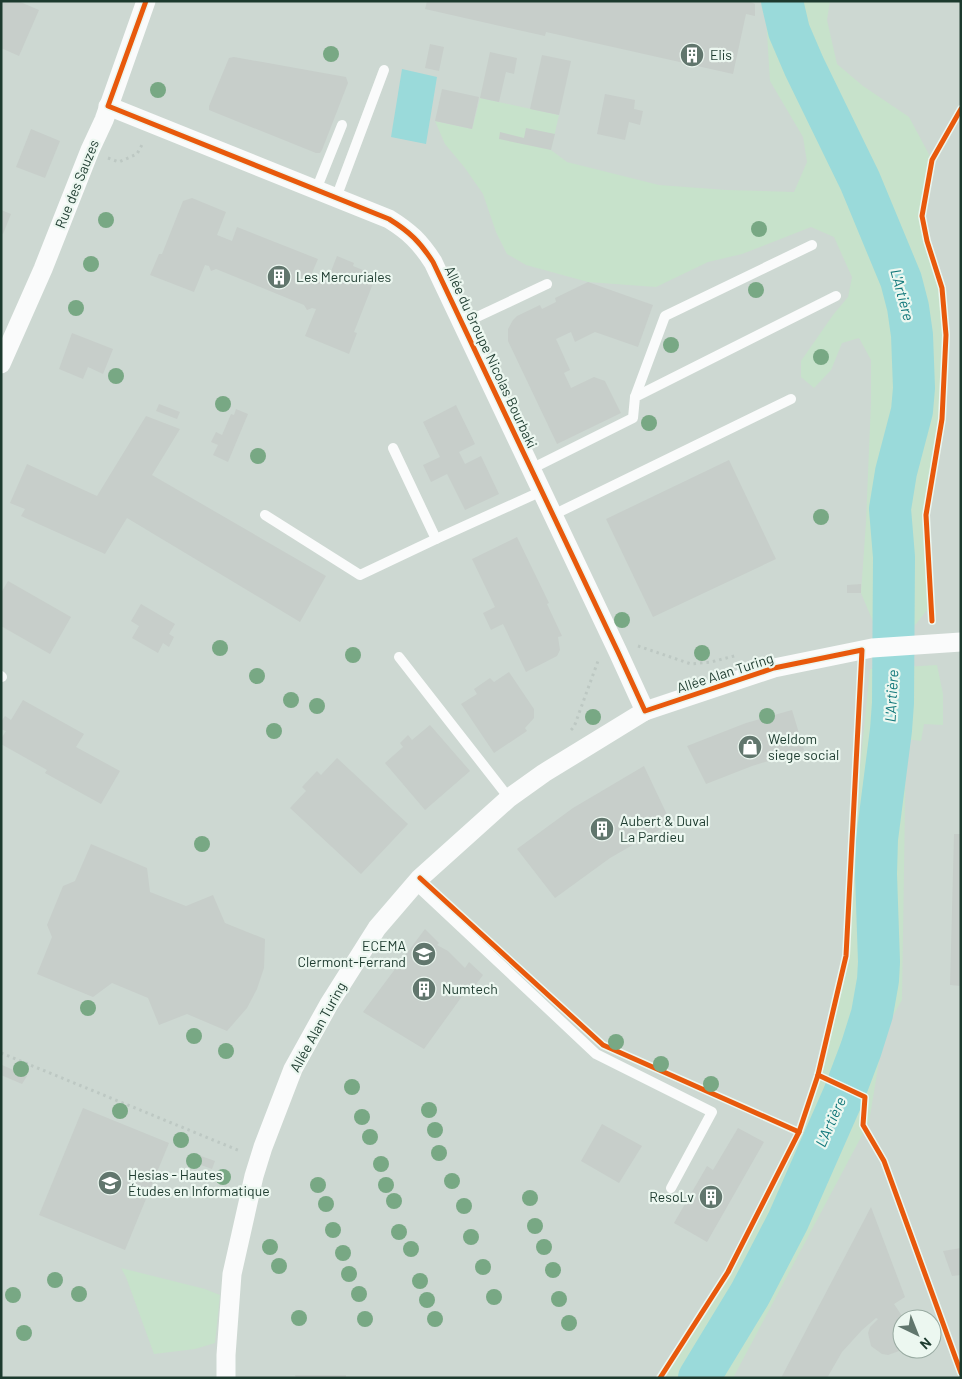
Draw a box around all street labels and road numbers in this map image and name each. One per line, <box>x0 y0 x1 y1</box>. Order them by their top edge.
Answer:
street label: Rue des Sauzes <box>51 137 102 231</box>
street label: Allée du Groupe Nicolas Bourbaki <box>442 263 541 451</box>
street label: Allée Alan Turing <box>674 649 775 696</box>
street label: Allée Alan Turing <box>286 979 349 1075</box>

